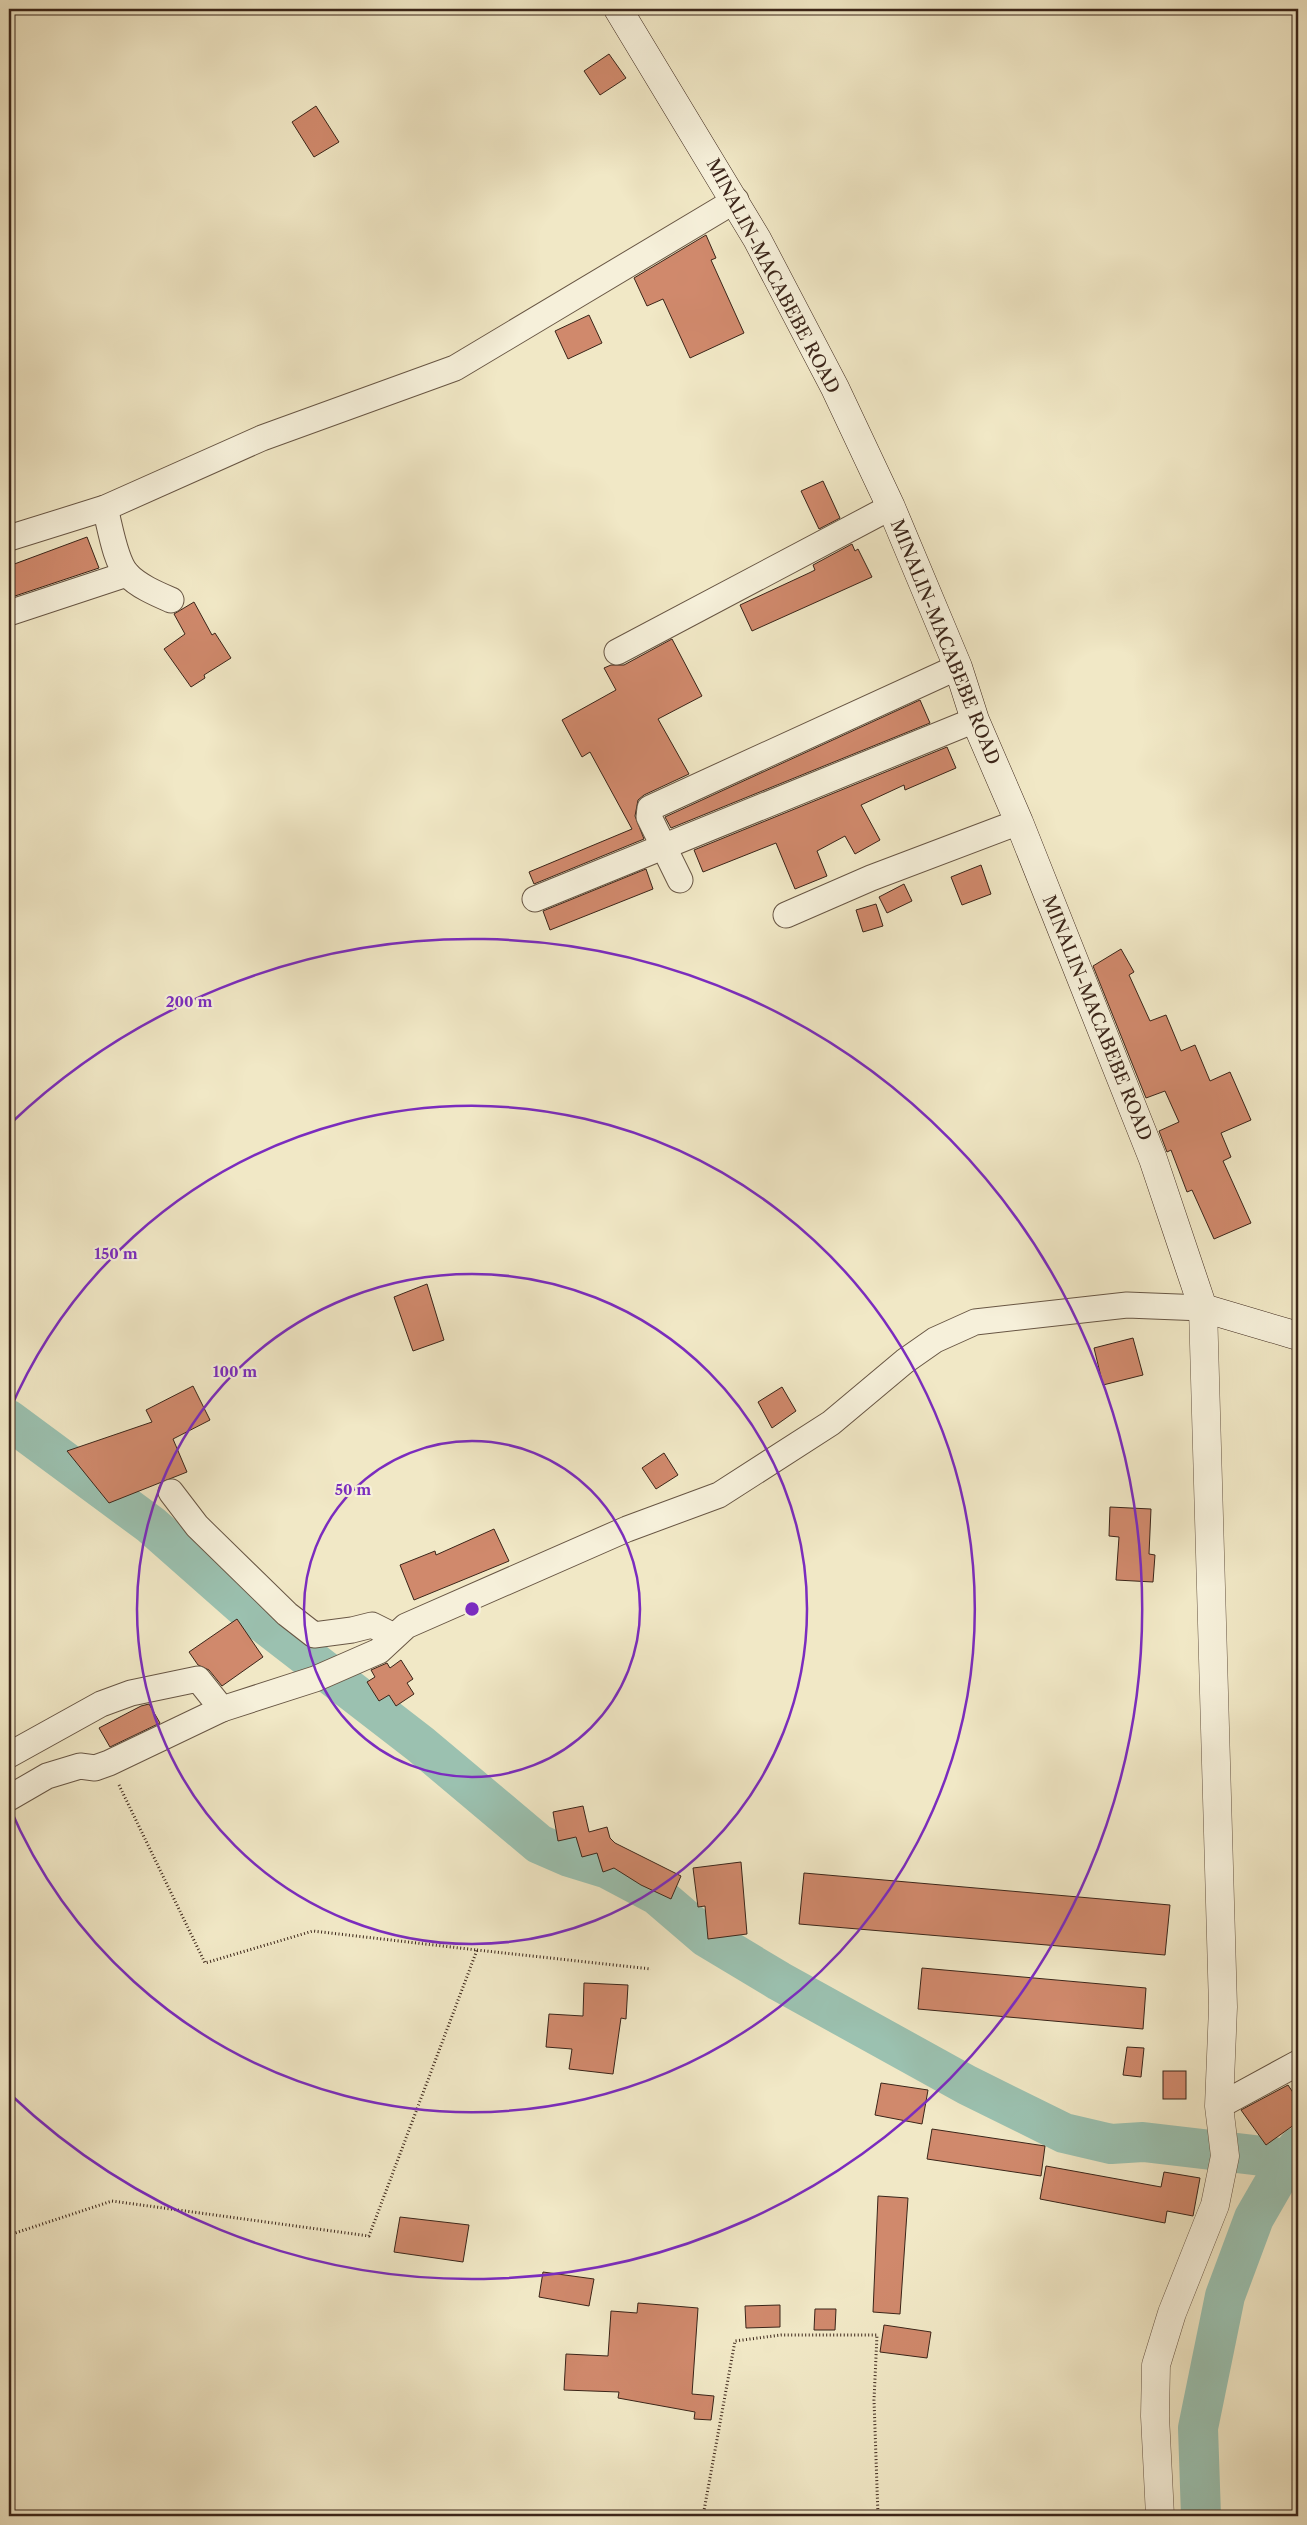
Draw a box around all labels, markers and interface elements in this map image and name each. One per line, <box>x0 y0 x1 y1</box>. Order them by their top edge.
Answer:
street label: MINALIN-MACABEBE ROAD <box>702 155 844 397</box>
street label: MINALIN-MACABEBE ROAD <box>886 516 1004 768</box>
street label: MINALIN-MACABEBE ROAD <box>1038 892 1156 1144</box>
text: 200 m <box>166 992 212 1011</box>
text: 150 m <box>94 1244 138 1263</box>
text: 100 m <box>213 1362 257 1381</box>
text: 50 m <box>335 1480 371 1499</box>
centre of rings <box>463 1600 481 1618</box>

